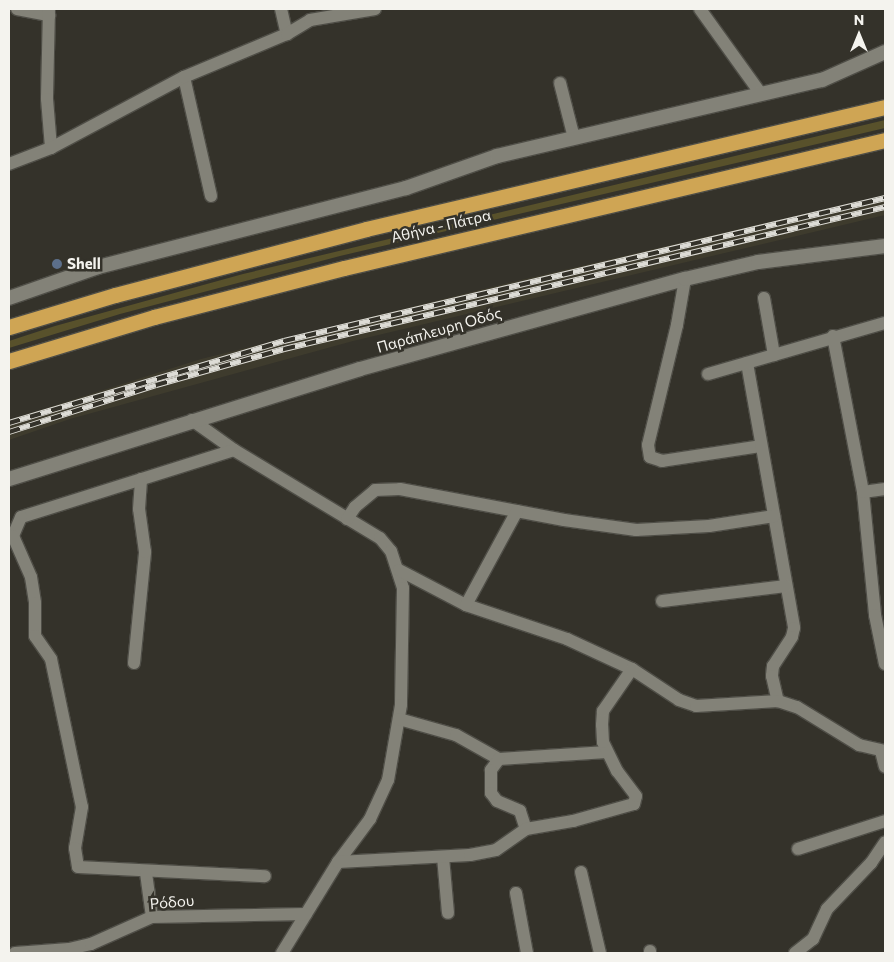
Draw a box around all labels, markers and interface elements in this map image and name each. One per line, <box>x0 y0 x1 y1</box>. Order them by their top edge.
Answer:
north arrow <box>834 10 884 60</box>
text: N <box>854 11 864 28</box>
street label: Αθήνα - Πάτρα <box>389 206 493 246</box>
place label: Shell <box>67 255 101 273</box>
marker: Shell <box>51 258 63 270</box>
street label: Παράπλευρη Οδός <box>374 304 504 356</box>
street label: Ρόδου <box>149 891 195 913</box>

